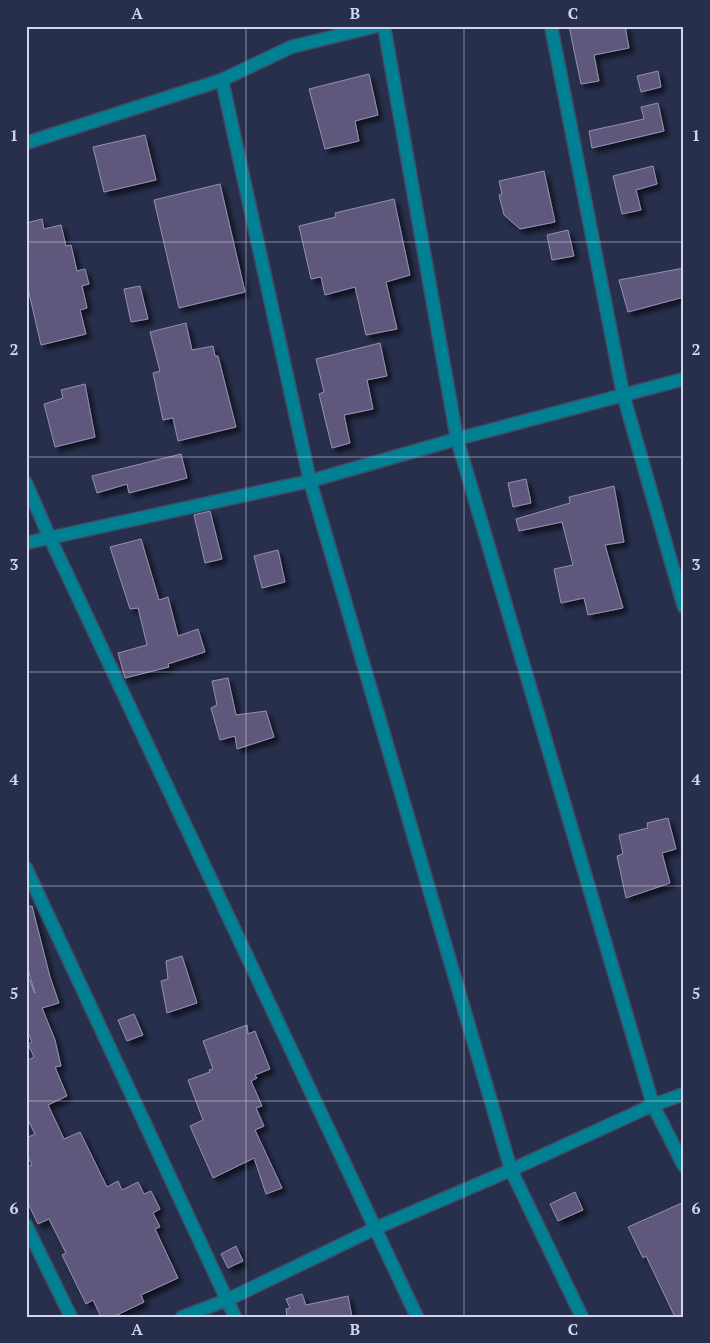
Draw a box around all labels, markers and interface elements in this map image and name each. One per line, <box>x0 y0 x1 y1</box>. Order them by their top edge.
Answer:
text: A <box>131 2 143 24</box>
text: B <box>350 2 360 24</box>
text: C <box>568 2 578 24</box>
text: 1 <box>9 124 19 146</box>
text: 1 <box>691 124 701 146</box>
text: 2 <box>9 338 19 360</box>
text: 2 <box>691 338 701 360</box>
text: 3 <box>9 553 19 575</box>
text: 3 <box>691 553 701 575</box>
text: 4 <box>9 768 19 790</box>
text: 4 <box>691 768 701 790</box>
text: 5 <box>9 982 19 1004</box>
text: 5 <box>691 982 701 1004</box>
text: 6 <box>9 1197 19 1219</box>
text: 6 <box>691 1197 701 1219</box>
text: A <box>131 1318 143 1340</box>
text: B <box>350 1318 360 1340</box>
text: C <box>568 1318 578 1340</box>

